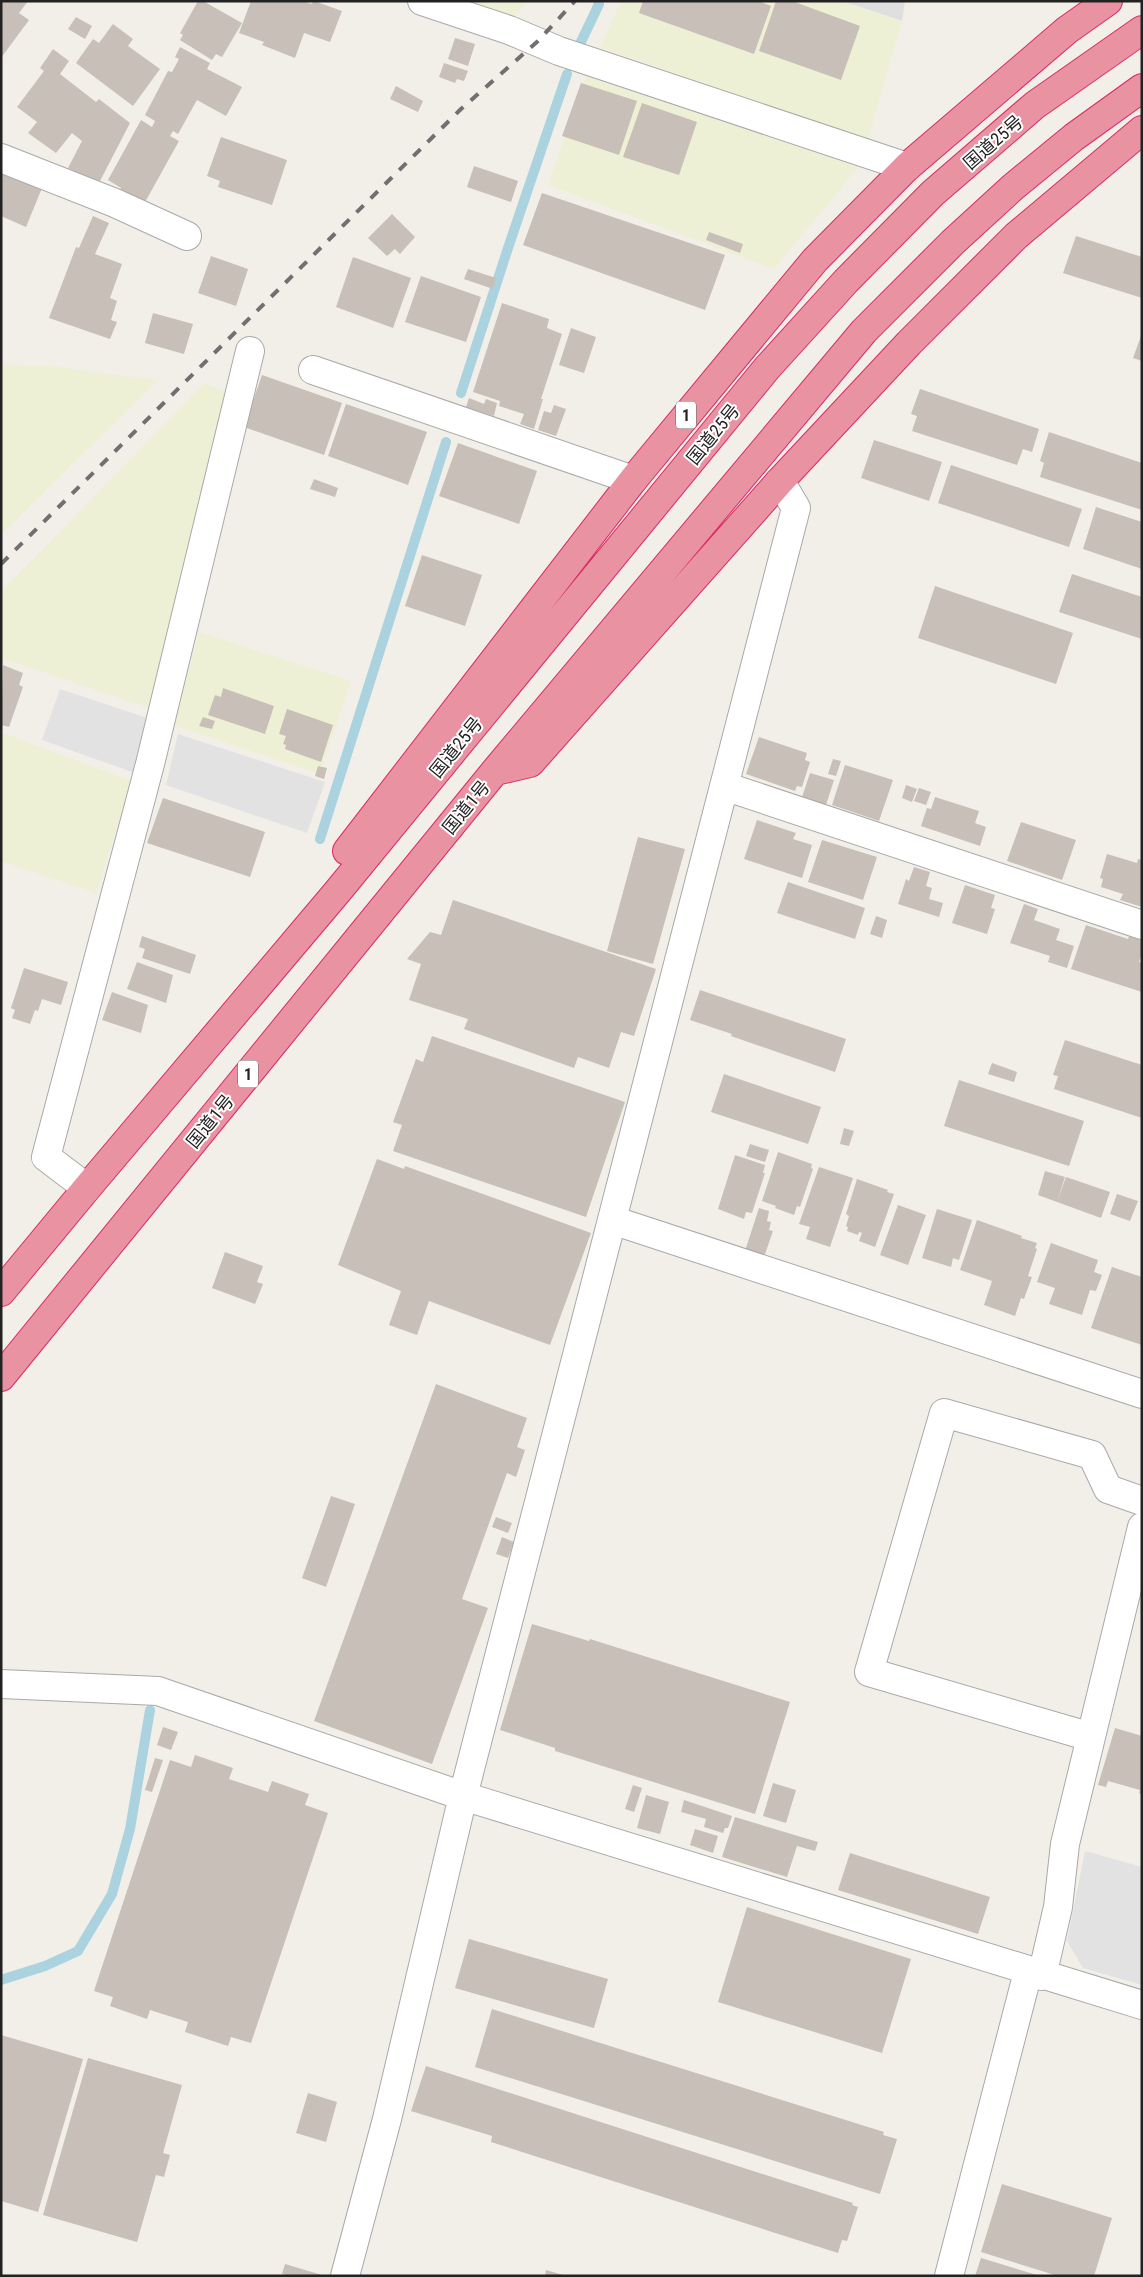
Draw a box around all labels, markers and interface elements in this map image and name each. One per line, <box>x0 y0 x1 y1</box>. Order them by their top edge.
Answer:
street label: 国道25号 <box>959 111 1027 173</box>
street label: 国道25号 <box>682 399 744 469</box>
road number: 1 <box>676 402 696 428</box>
street label: 国道25号 <box>425 712 487 782</box>
street label: 国道1号 <box>438 776 494 838</box>
road number: 1 <box>238 1060 258 1088</box>
street label: 国道1号 <box>182 1090 238 1152</box>

